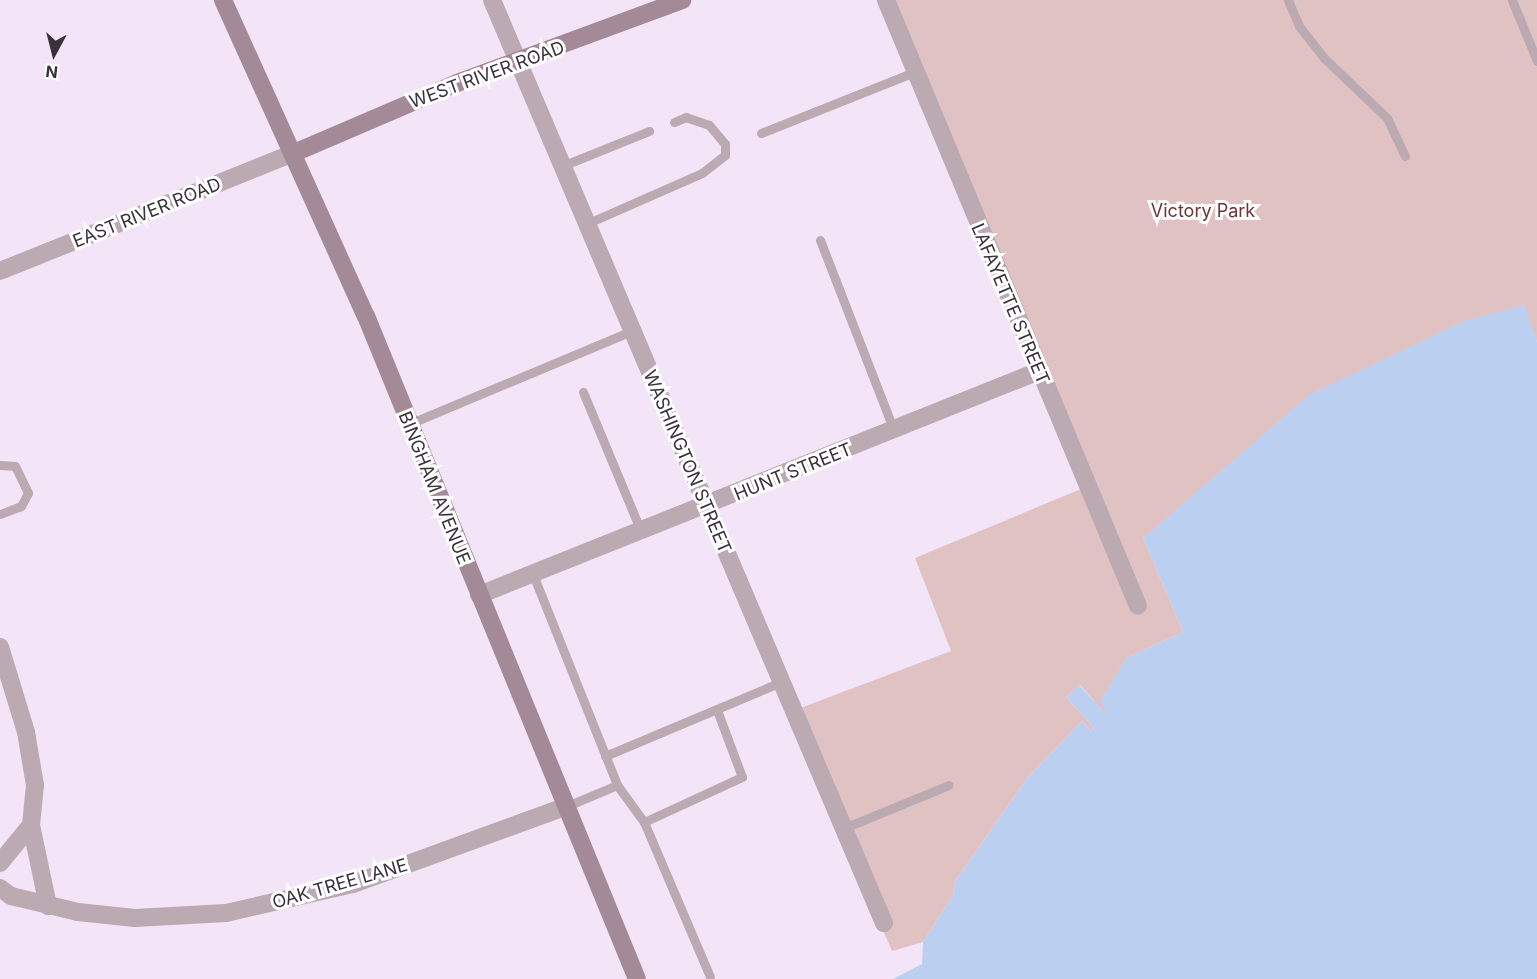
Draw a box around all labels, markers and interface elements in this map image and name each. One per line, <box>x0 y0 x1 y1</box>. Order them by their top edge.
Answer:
north arrow <box>24 24 84 84</box>
street label: WEST RIVER ROAD <box>407 37 567 113</box>
text: N <box>45 61 59 83</box>
street label: EAST RIVER ROAD <box>70 173 224 253</box>
park label: Victory Park <box>1151 200 1255 222</box>
street label: LAFAYETTE STREET <box>966 220 1054 388</box>
street label: WASHINGTON STREET <box>639 367 735 557</box>
street label: BINGHAM AVENUE <box>393 408 475 568</box>
street label: HUNT STREET <box>731 439 855 505</box>
street label: OAK TREE LANE <box>270 854 410 914</box>

